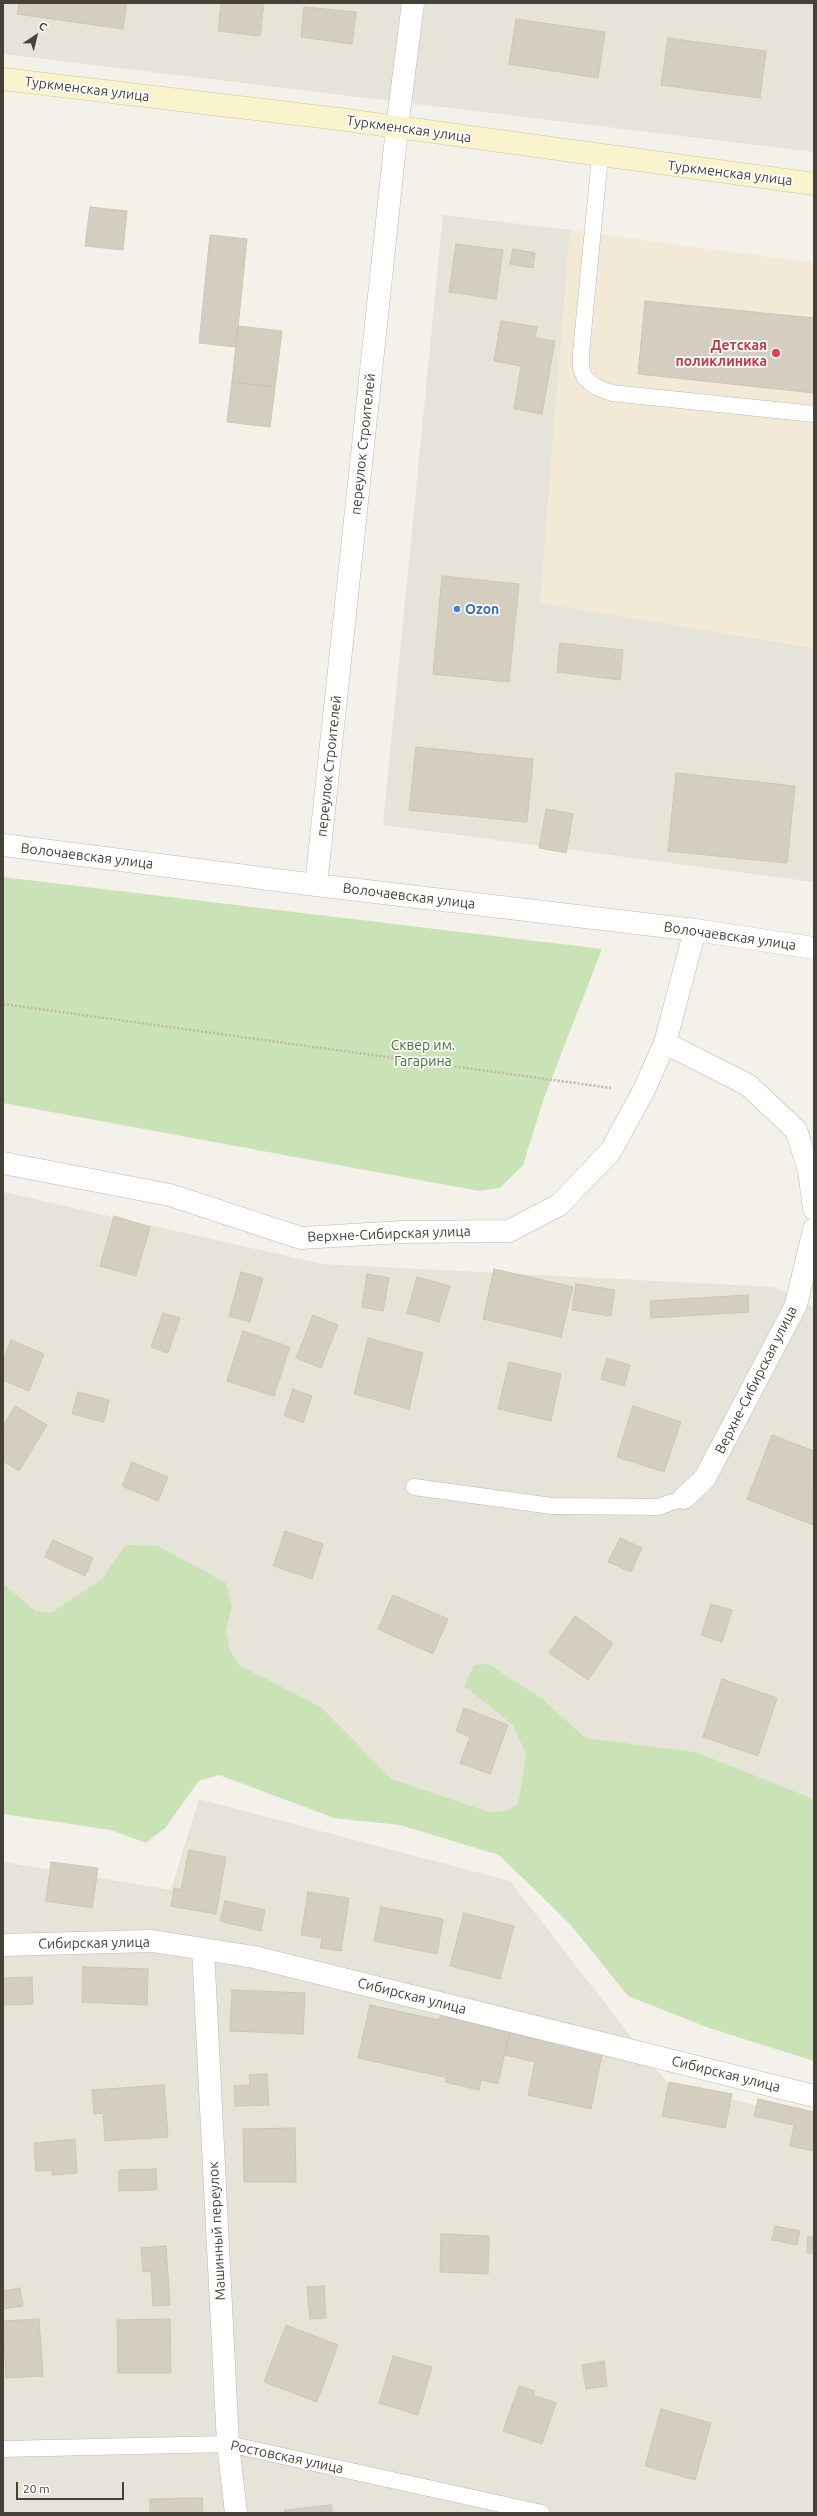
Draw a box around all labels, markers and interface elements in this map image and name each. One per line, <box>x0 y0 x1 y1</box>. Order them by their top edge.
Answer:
north arrow <box>16 16 56 56</box>
text: С <box>37 19 49 33</box>
street label: Туркменская улица <box>24 73 150 105</box>
street label: Туркменская улица <box>346 112 472 146</box>
street label: Туркменская улица <box>667 157 793 189</box>
place label: Детская поликлиника <box>675 337 767 370</box>
marker: Детская поликлиника <box>770 347 782 359</box>
street label: переулок Строителей <box>347 372 379 516</box>
place label: Ozon <box>465 601 499 617</box>
marker: Ozon <box>452 604 462 614</box>
street label: переулок Строителей <box>313 694 345 838</box>
street label: Волочаевская улица <box>20 840 154 872</box>
street label: Волочаевская улица <box>342 880 476 912</box>
street label: Волочаевская улица <box>663 918 797 954</box>
park label: Сквер им. Гагарина <box>391 1037 455 1070</box>
street label: Верхне-Сибирская улица <box>307 1223 471 1245</box>
street label: Верхне-Сибирская улица <box>711 1303 801 1457</box>
street label: Сибирская улица <box>38 1934 150 1952</box>
street label: Сибирская улица <box>356 1974 468 2018</box>
street label: Сибирская улица <box>670 2052 782 2096</box>
street label: Машинный переулок <box>205 2161 229 2301</box>
street label: Ростовская улица <box>229 2437 345 2477</box>
scale bar <box>18 2474 126 2500</box>
text: 20 m <box>23 2482 50 2495</box>

